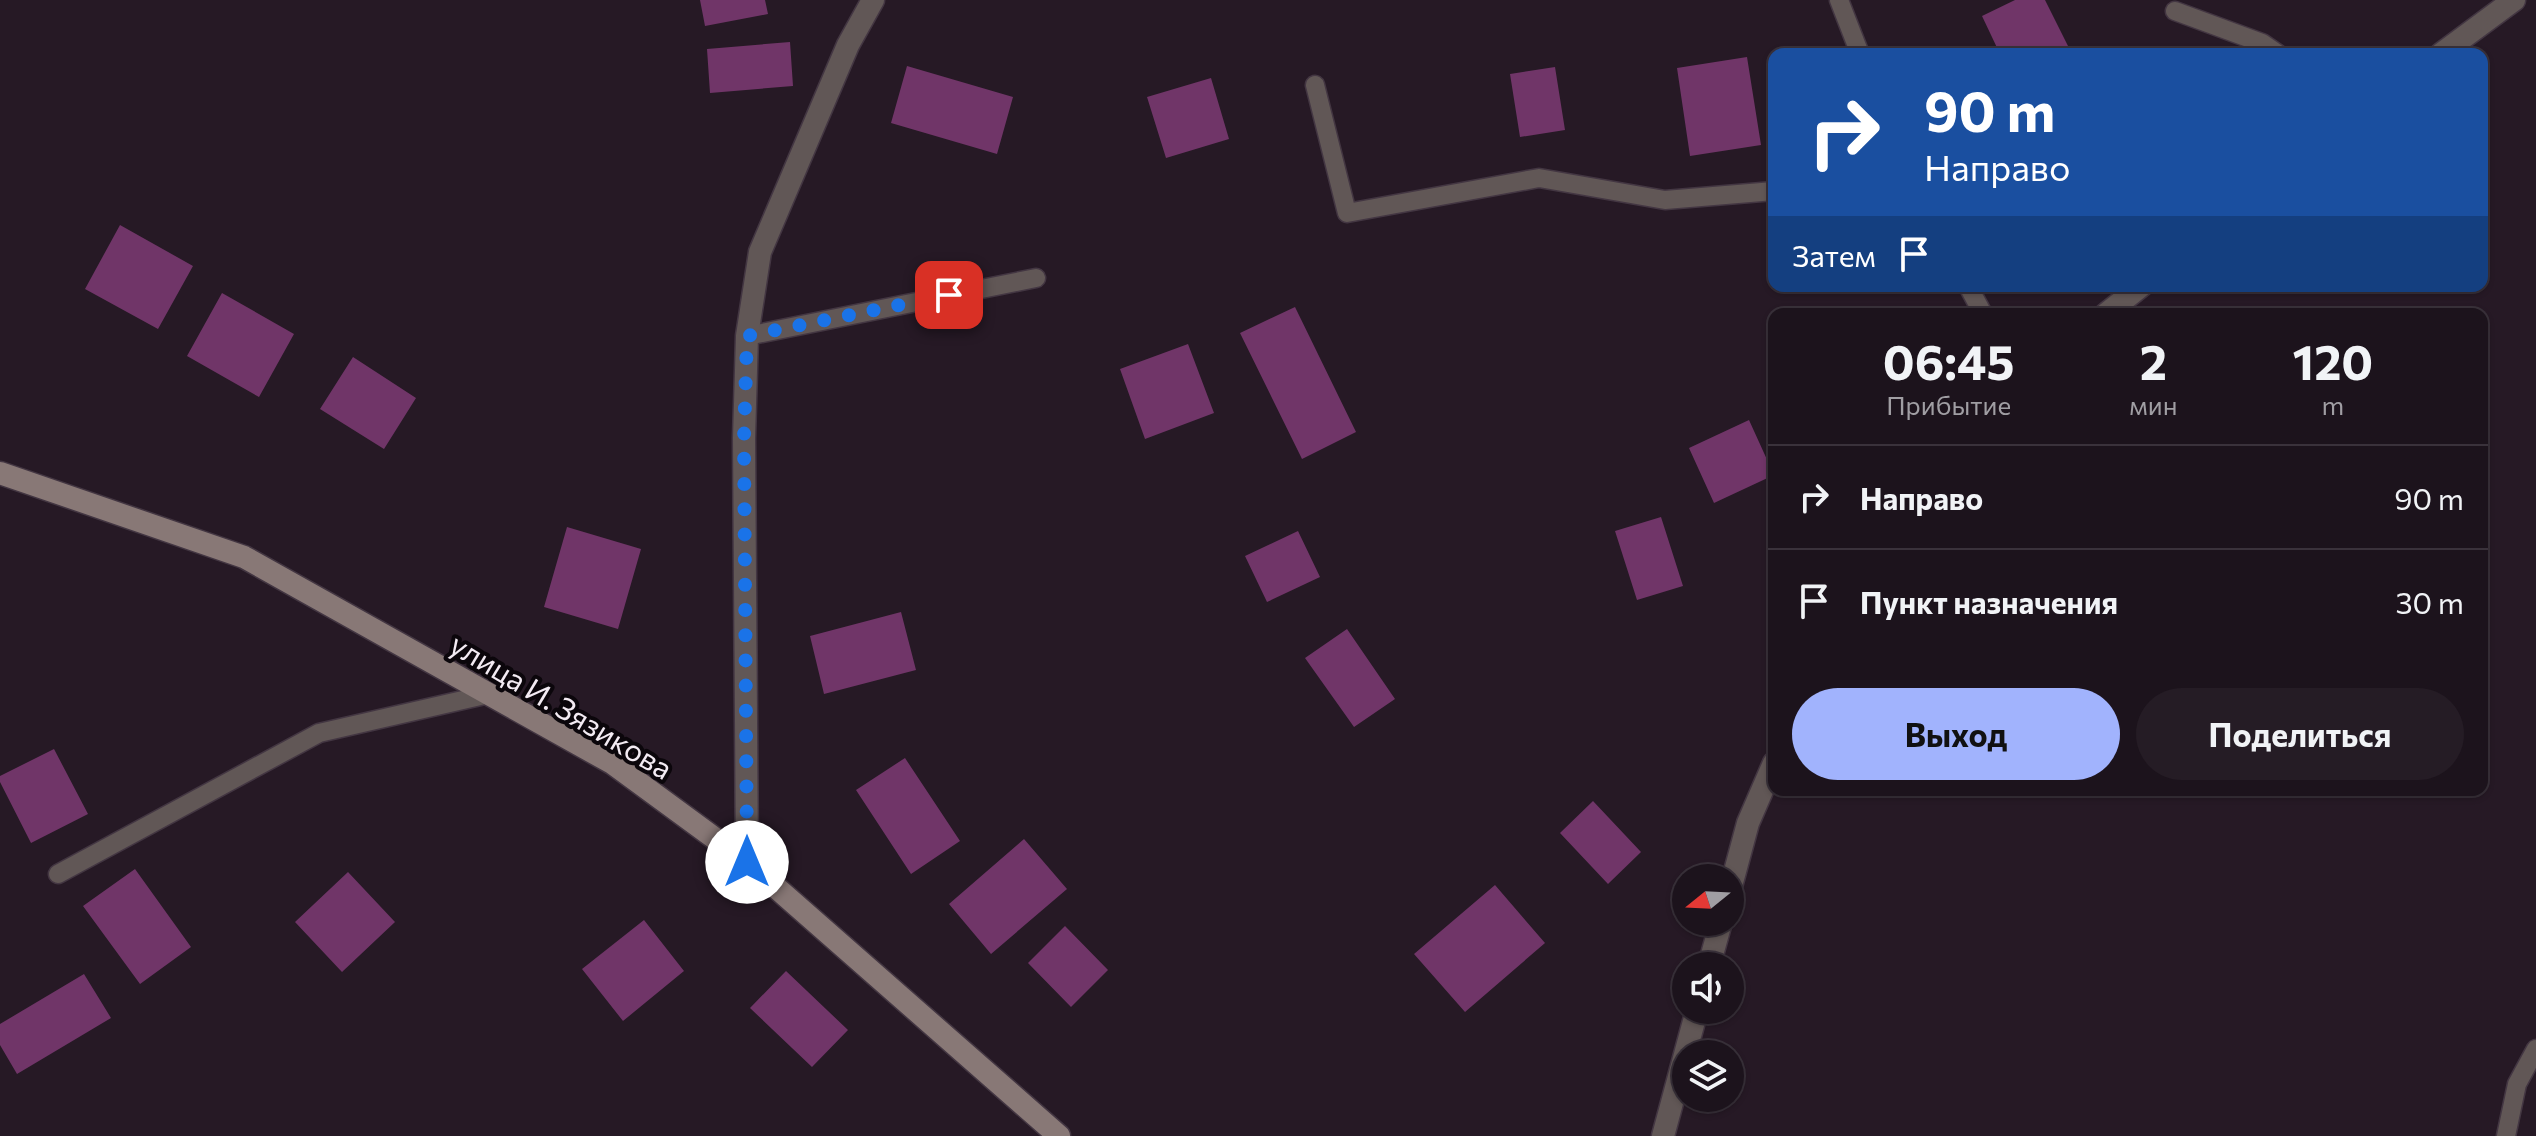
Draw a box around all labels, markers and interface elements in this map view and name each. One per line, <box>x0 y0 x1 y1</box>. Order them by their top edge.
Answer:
text: 90 m <box>1924 75 2055 144</box>
icon: right <box>1792 80 1896 184</box>
text: Направо <box>1924 144 2070 188</box>
icon: arrive <box>1892 232 1936 276</box>
text: Затем <box>1792 236 1876 273</box>
pin <box>915 261 983 329</box>
icon: arrive <box>927 273 971 317</box>
text: 06:45 <box>1883 331 2015 390</box>
text: 2 <box>2140 331 2167 390</box>
text: 120 <box>2292 331 2373 390</box>
text: Прибытие <box>1886 389 2011 420</box>
text: мин <box>2129 389 2178 420</box>
text: m <box>2321 389 2344 420</box>
icon: right <box>1792 475 1836 519</box>
text: Направо <box>1860 479 1983 516</box>
text: 90 m <box>2394 479 2464 516</box>
icon: arrive <box>1792 579 1836 623</box>
text: Пункт назначения <box>1860 583 2118 620</box>
text: 30 m <box>2395 583 2464 620</box>
street label: улица И. Зязикова <box>444 624 680 786</box>
button: Выход <box>1792 688 2120 780</box>
button: Поделиться <box>2136 688 2464 780</box>
position arrow <box>705 820 789 904</box>
north arrow <box>1672 864 1744 936</box>
map controls <box>1672 864 1744 1112</box>
button: sound <box>1672 952 1744 1024</box>
button: layers <box>1672 1040 1744 1112</box>

